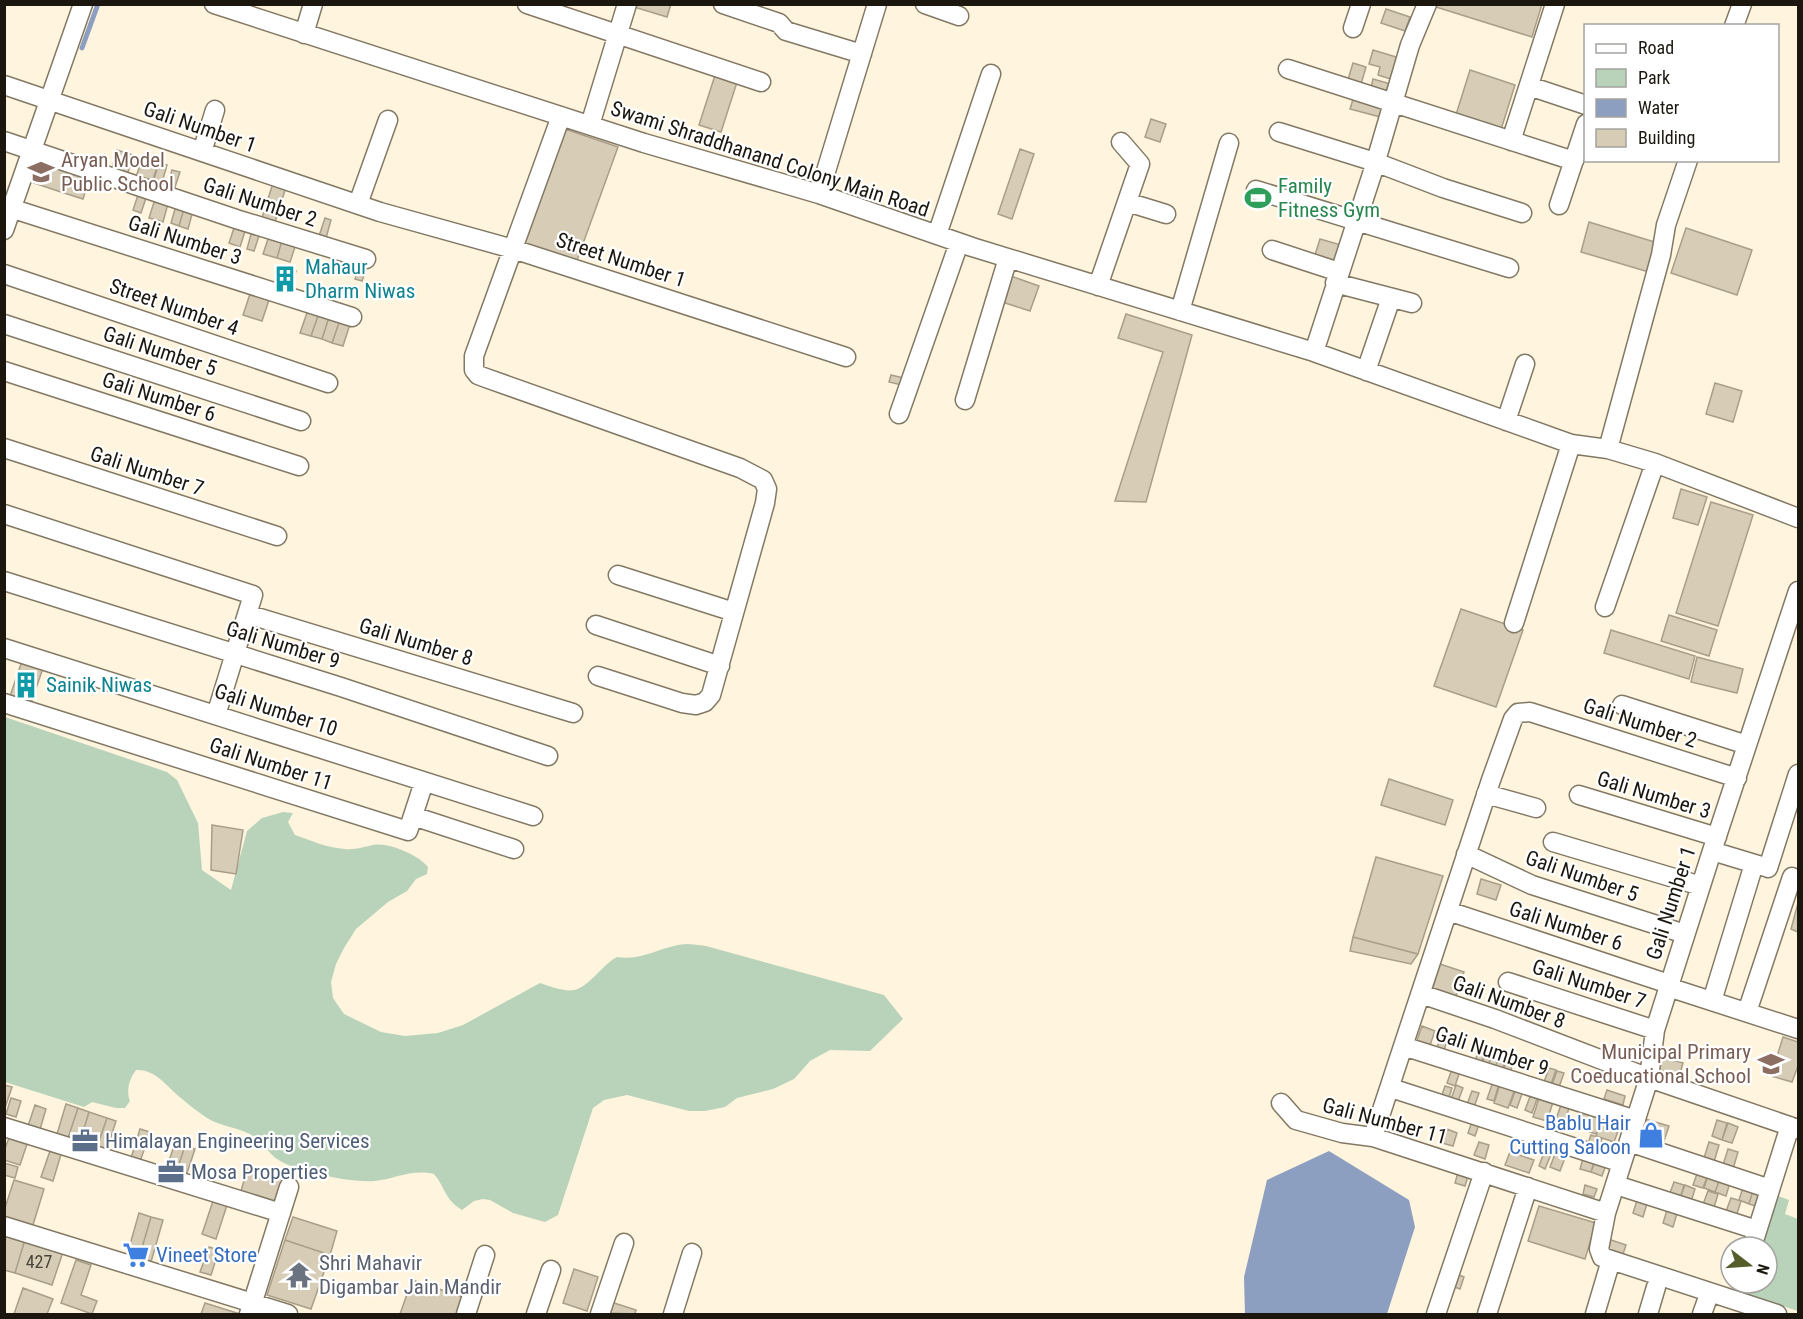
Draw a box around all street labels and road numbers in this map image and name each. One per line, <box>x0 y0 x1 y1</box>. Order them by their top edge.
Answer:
street label: Gali Number 1 <box>140 96 260 158</box>
street label: Swami Shraddhanand Colony Main Road <box>608 96 932 222</box>
street label: Gali Number 2 <box>200 172 320 232</box>
street label: Gali Number 3 <box>125 210 245 270</box>
street label: Street Number 1 <box>553 228 689 292</box>
street label: Street Number 4 <box>106 274 242 340</box>
street label: Gali Number 5 <box>100 321 220 381</box>
street label: Gali Number 6 <box>99 367 219 427</box>
street label: Gali Number 7 <box>87 441 207 501</box>
street label: Gali Number 8 <box>356 613 476 671</box>
street label: Gali Number 9 <box>223 616 343 674</box>
street label: Gali Number 10 <box>211 679 341 741</box>
street label: Gali Number 2 <box>1580 693 1700 753</box>
street label: Gali Number 11 <box>206 733 336 795</box>
street label: Gali Number 3 <box>1594 766 1714 824</box>
street label: Gali Number 1 <box>1641 843 1701 963</box>
street label: Gali Number 5 <box>1522 845 1642 907</box>
street label: Gali Number 6 <box>1506 896 1626 956</box>
street label: Gali Number 7 <box>1529 954 1649 1014</box>
street label: Gali Number 8 <box>1450 971 1568 1033</box>
street label: Gali Number 9 <box>1432 1021 1552 1081</box>
street label: Gali Number 11 <box>1320 1093 1450 1149</box>

